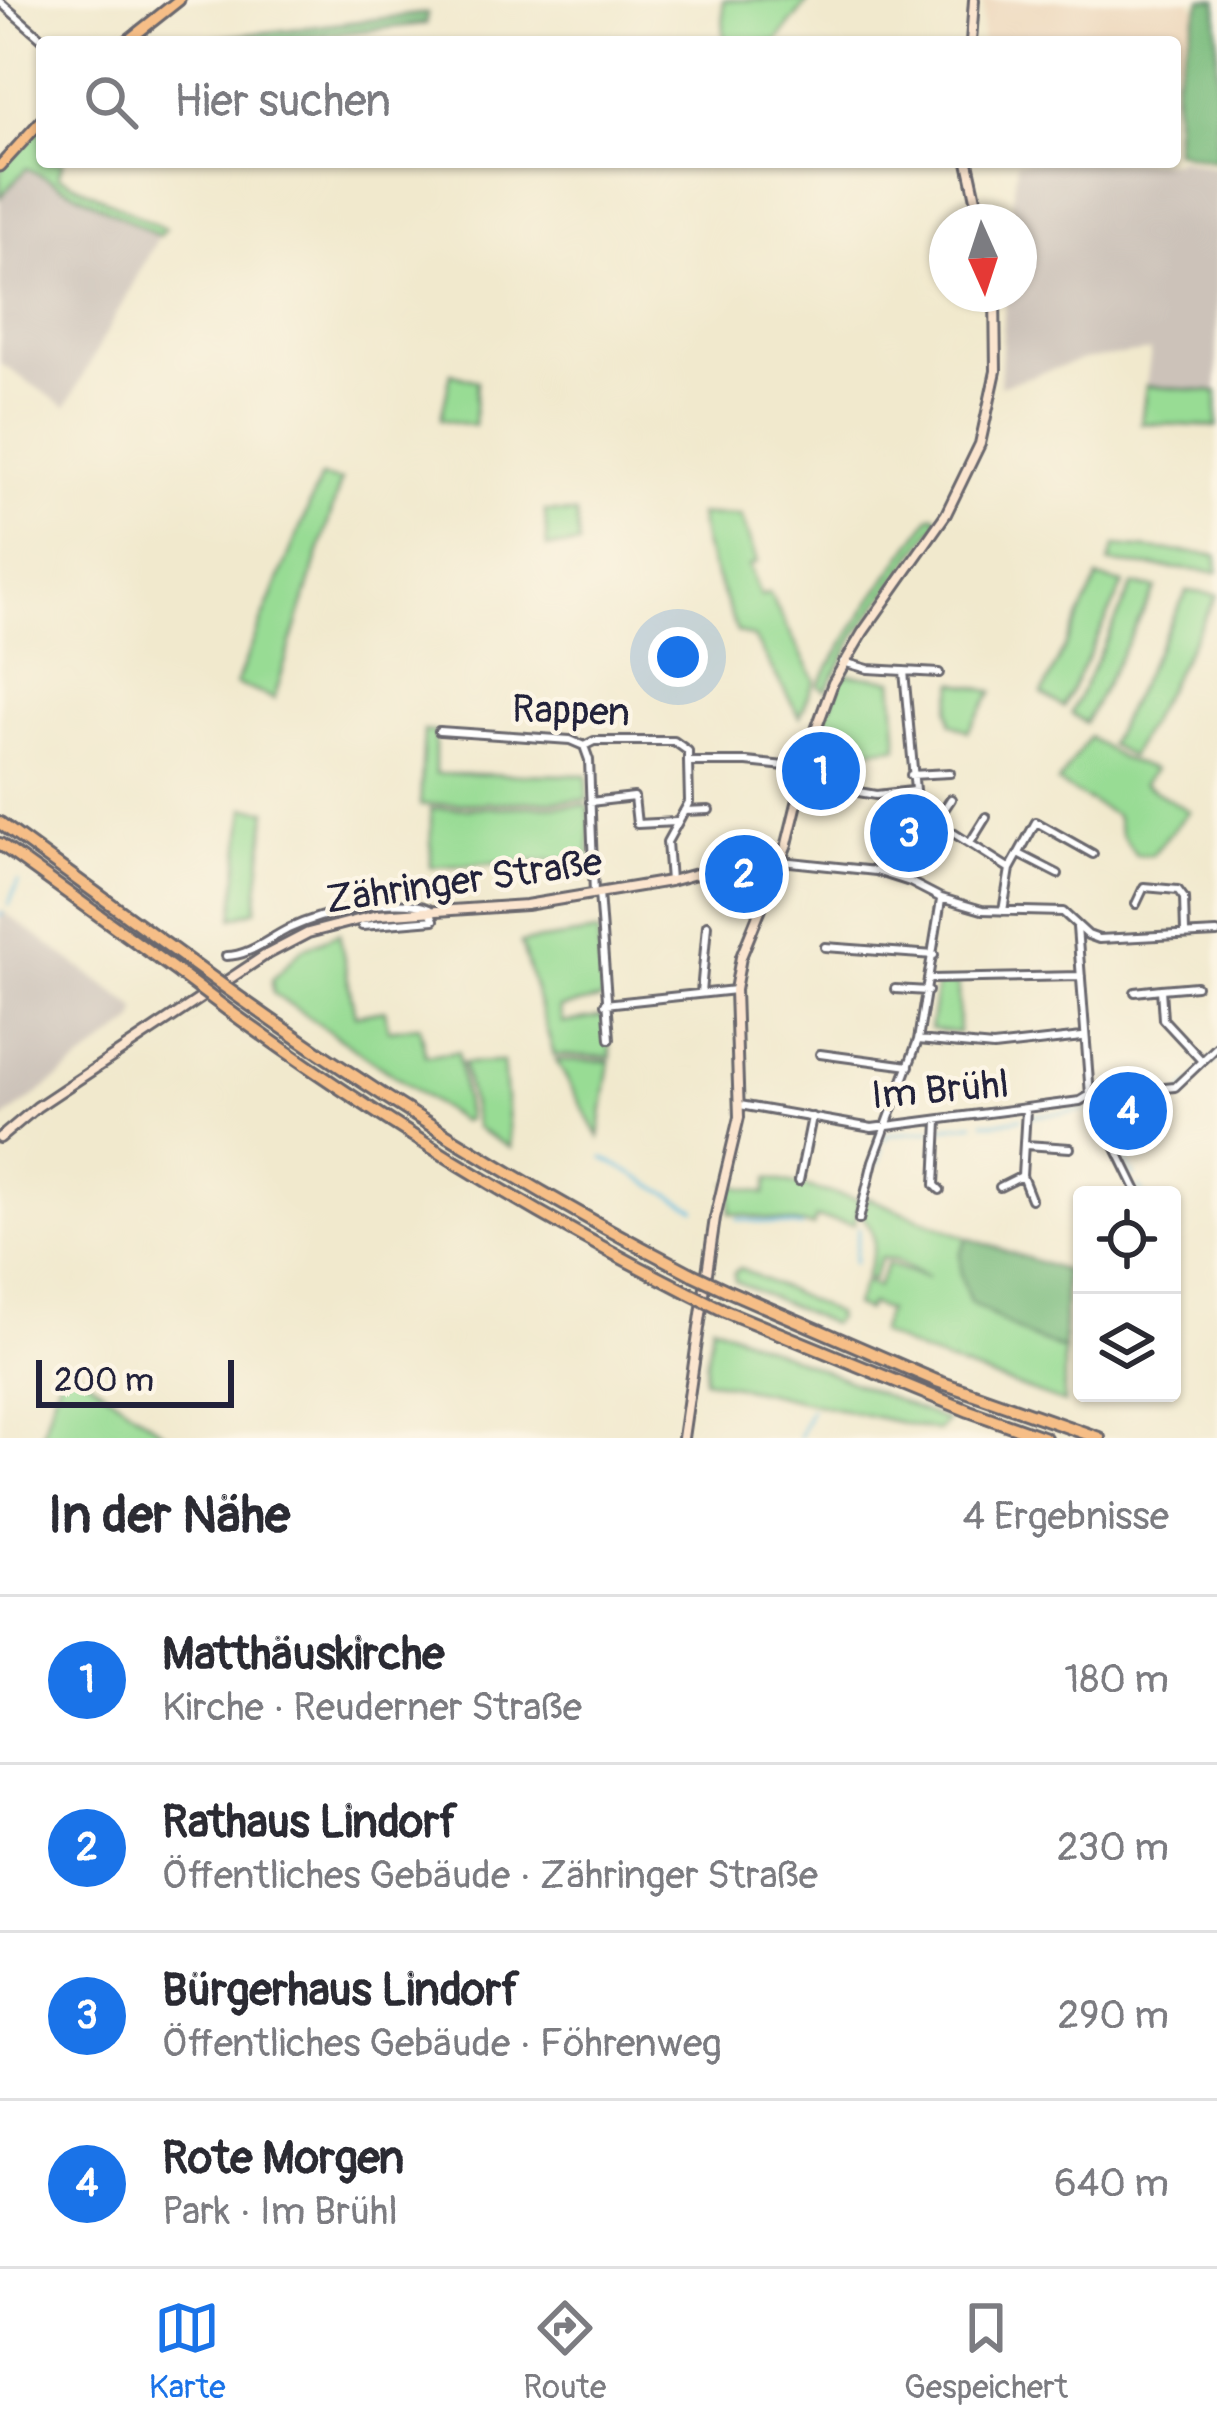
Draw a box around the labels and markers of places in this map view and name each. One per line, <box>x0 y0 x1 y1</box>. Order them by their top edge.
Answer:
pin: 1 <box>782 726 860 816</box>
pin: 3 <box>870 788 948 878</box>
pin: 2 <box>705 829 783 919</box>
pin: 4 <box>1089 1066 1167 1156</box>

